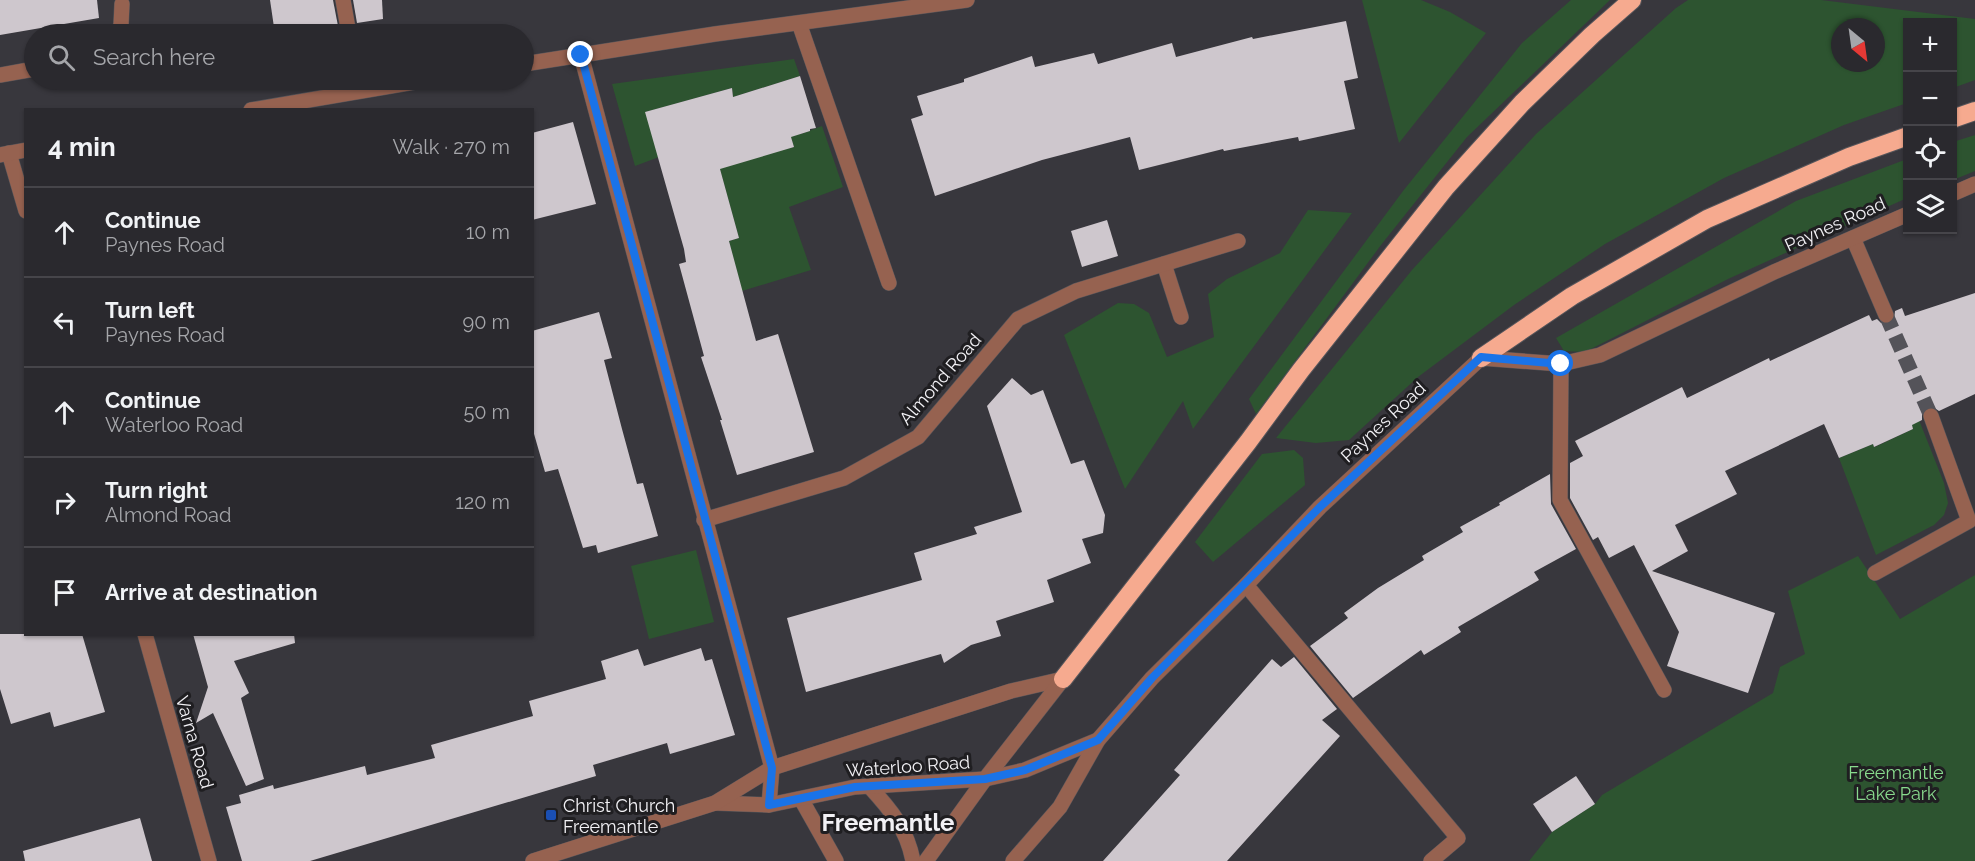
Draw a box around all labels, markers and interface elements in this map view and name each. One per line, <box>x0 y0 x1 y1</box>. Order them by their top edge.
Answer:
north arrow <box>1831 18 1885 72</box>
map controls <box>1903 18 1957 234</box>
button: + <box>1903 18 1957 72</box>
search box <box>24 24 534 90</box>
icon: search <box>45 41 78 74</box>
route end <box>567 41 593 67</box>
text: Search here <box>93 44 215 70</box>
button: − <box>1903 72 1957 126</box>
button: locate <box>1903 126 1957 180</box>
text: 4 min <box>48 132 116 162</box>
text: Walk · 270 m <box>392 135 510 159</box>
button: layers <box>1903 180 1957 234</box>
street label: Paynes Road <box>1781 192 1889 256</box>
text: Continue <box>105 207 201 233</box>
icon: ahead <box>48 216 81 249</box>
text: 10 m <box>466 220 510 244</box>
text: Paynes Road <box>105 233 225 257</box>
text: Turn left <box>105 297 195 323</box>
icon: left <box>48 306 81 339</box>
text: 90 m <box>463 310 510 334</box>
text: Paynes Road <box>105 323 225 347</box>
street label: Almond Road <box>895 329 985 429</box>
route start <box>1547 350 1573 376</box>
street label: Paynes Road <box>1336 378 1430 466</box>
text: Continue <box>105 387 201 413</box>
icon: ahead <box>48 396 81 429</box>
text: 50 m <box>463 400 510 424</box>
text: Waterloo Road <box>105 413 243 437</box>
text: Turn right <box>105 477 208 503</box>
icon: right <box>48 486 81 519</box>
text: 120 m <box>455 490 510 514</box>
text: Almond Road <box>105 503 231 527</box>
icon: arrive <box>48 576 81 609</box>
text: Arrive at destination <box>105 579 318 605</box>
street label: Varna Road <box>172 693 218 791</box>
street label: Waterloo Road <box>845 751 971 781</box>
park label: Freemantle Lake Park <box>1848 762 1944 804</box>
place label: Christ Church Freemantle <box>563 795 675 837</box>
marker: Christ Church Freemantle <box>544 808 558 822</box>
district label: Freemantle <box>822 808 954 837</box>

